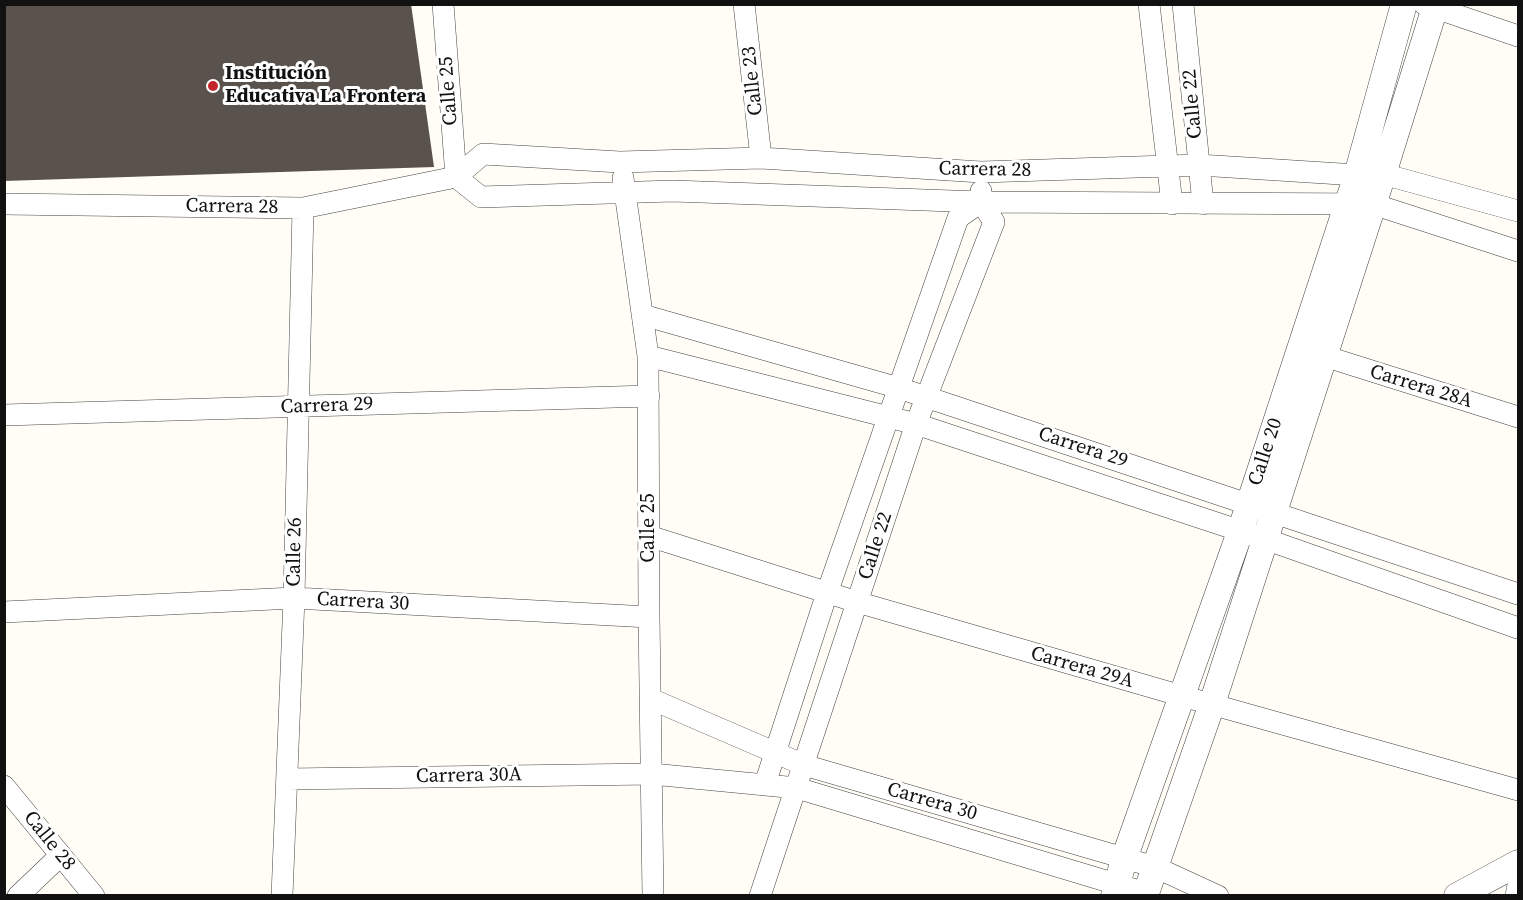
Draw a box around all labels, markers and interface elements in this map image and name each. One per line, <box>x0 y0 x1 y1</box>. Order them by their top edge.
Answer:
street label: Calle 23 <box>737 45 769 117</box>
street label: Calle 25 <box>435 55 463 127</box>
place label: Institución Educativa La Frontera <box>225 62 426 109</box>
street label: Calle 22 <box>1178 68 1208 140</box>
marker: Institución Educativa La Frontera <box>206 79 220 93</box>
street label: Carrera 28 <box>938 157 1032 183</box>
street label: Carrera 28 <box>185 194 279 220</box>
street label: Carrera 28A <box>1367 360 1475 414</box>
street label: Carrera 29 <box>280 392 374 420</box>
street label: Calle 20 <box>1244 415 1288 489</box>
street label: Carrera 29 <box>1035 422 1131 474</box>
street label: Calle 25 <box>637 493 661 563</box>
street label: Calle 22 <box>854 509 898 583</box>
street label: Calle 26 <box>282 517 308 587</box>
street label: Carrera 30 <box>316 588 410 616</box>
street label: Carrera 29A <box>1028 642 1136 694</box>
street label: Carrera 30A <box>416 763 522 789</box>
street label: Carrera 30 <box>884 778 980 826</box>
street label: Calle 28 <box>18 806 80 876</box>

